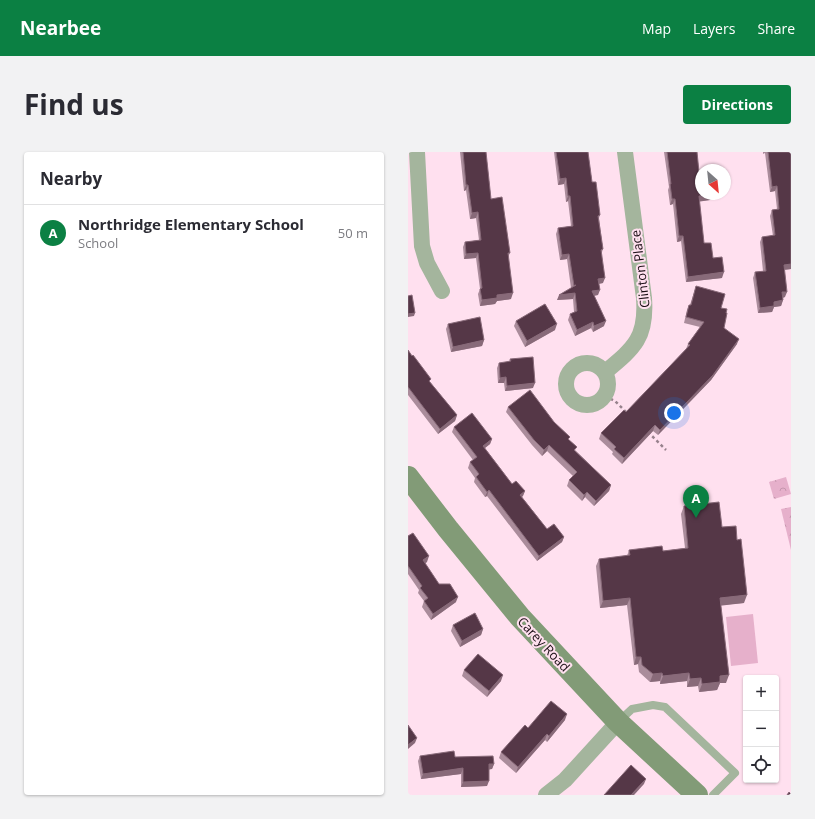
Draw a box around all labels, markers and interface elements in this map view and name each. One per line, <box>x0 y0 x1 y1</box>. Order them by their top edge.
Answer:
text: Nearbee <box>20 15 101 41</box>
text: Map <box>642 19 671 38</box>
text: Layers <box>693 19 735 38</box>
text: Share <box>757 19 795 38</box>
text: Find us <box>24 85 124 123</box>
button: Directions <box>683 85 791 124</box>
north arrow <box>695 164 731 200</box>
text: Nearby <box>40 167 102 190</box>
text: Northridge Elementary School <box>78 214 304 234</box>
text: A <box>49 224 57 242</box>
text: 50 m <box>338 224 368 242</box>
street label: Clinton Place <box>626 229 654 309</box>
text: School <box>78 234 118 252</box>
your location <box>664 403 684 423</box>
pin: A <box>683 485 709 518</box>
street label: Carey Road <box>514 613 574 675</box>
map controls <box>743 675 779 783</box>
button: + <box>743 675 779 711</box>
button: − <box>743 711 779 747</box>
button: locate <box>743 747 779 783</box>

